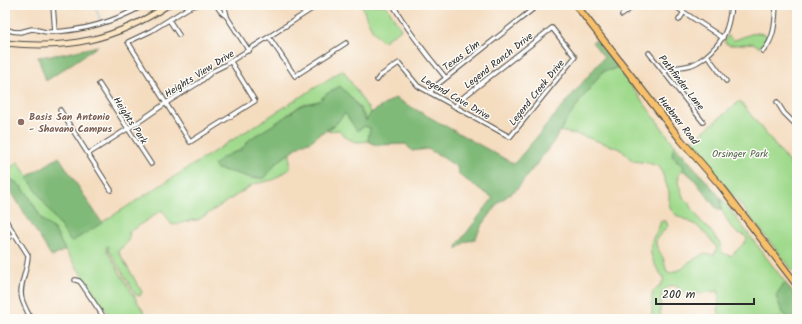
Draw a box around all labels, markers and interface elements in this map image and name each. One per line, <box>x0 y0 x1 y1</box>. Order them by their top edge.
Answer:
street label: Legend Ranch Drive <box>461 28 537 93</box>
street label: Texas Elm <box>439 36 484 75</box>
street label: Heights View Drive <box>162 46 238 102</box>
street label: Pathfinder Lane <box>654 51 708 114</box>
street label: Legend Creek Drive <box>505 56 569 129</box>
street label: Legend Cave Drive <box>418 71 494 124</box>
street label: Huebner Road <box>654 93 703 149</box>
street label: Heights Park <box>109 94 152 148</box>
place label: Basis San Antonio - Shavano Campus <box>29 109 112 137</box>
marker: Basis San Antonio - Shavano Campus <box>16 117 26 127</box>
park label: Orsinger Park <box>712 146 768 162</box>
scale bar <box>656 280 754 306</box>
text: 200 m <box>662 285 696 304</box>

